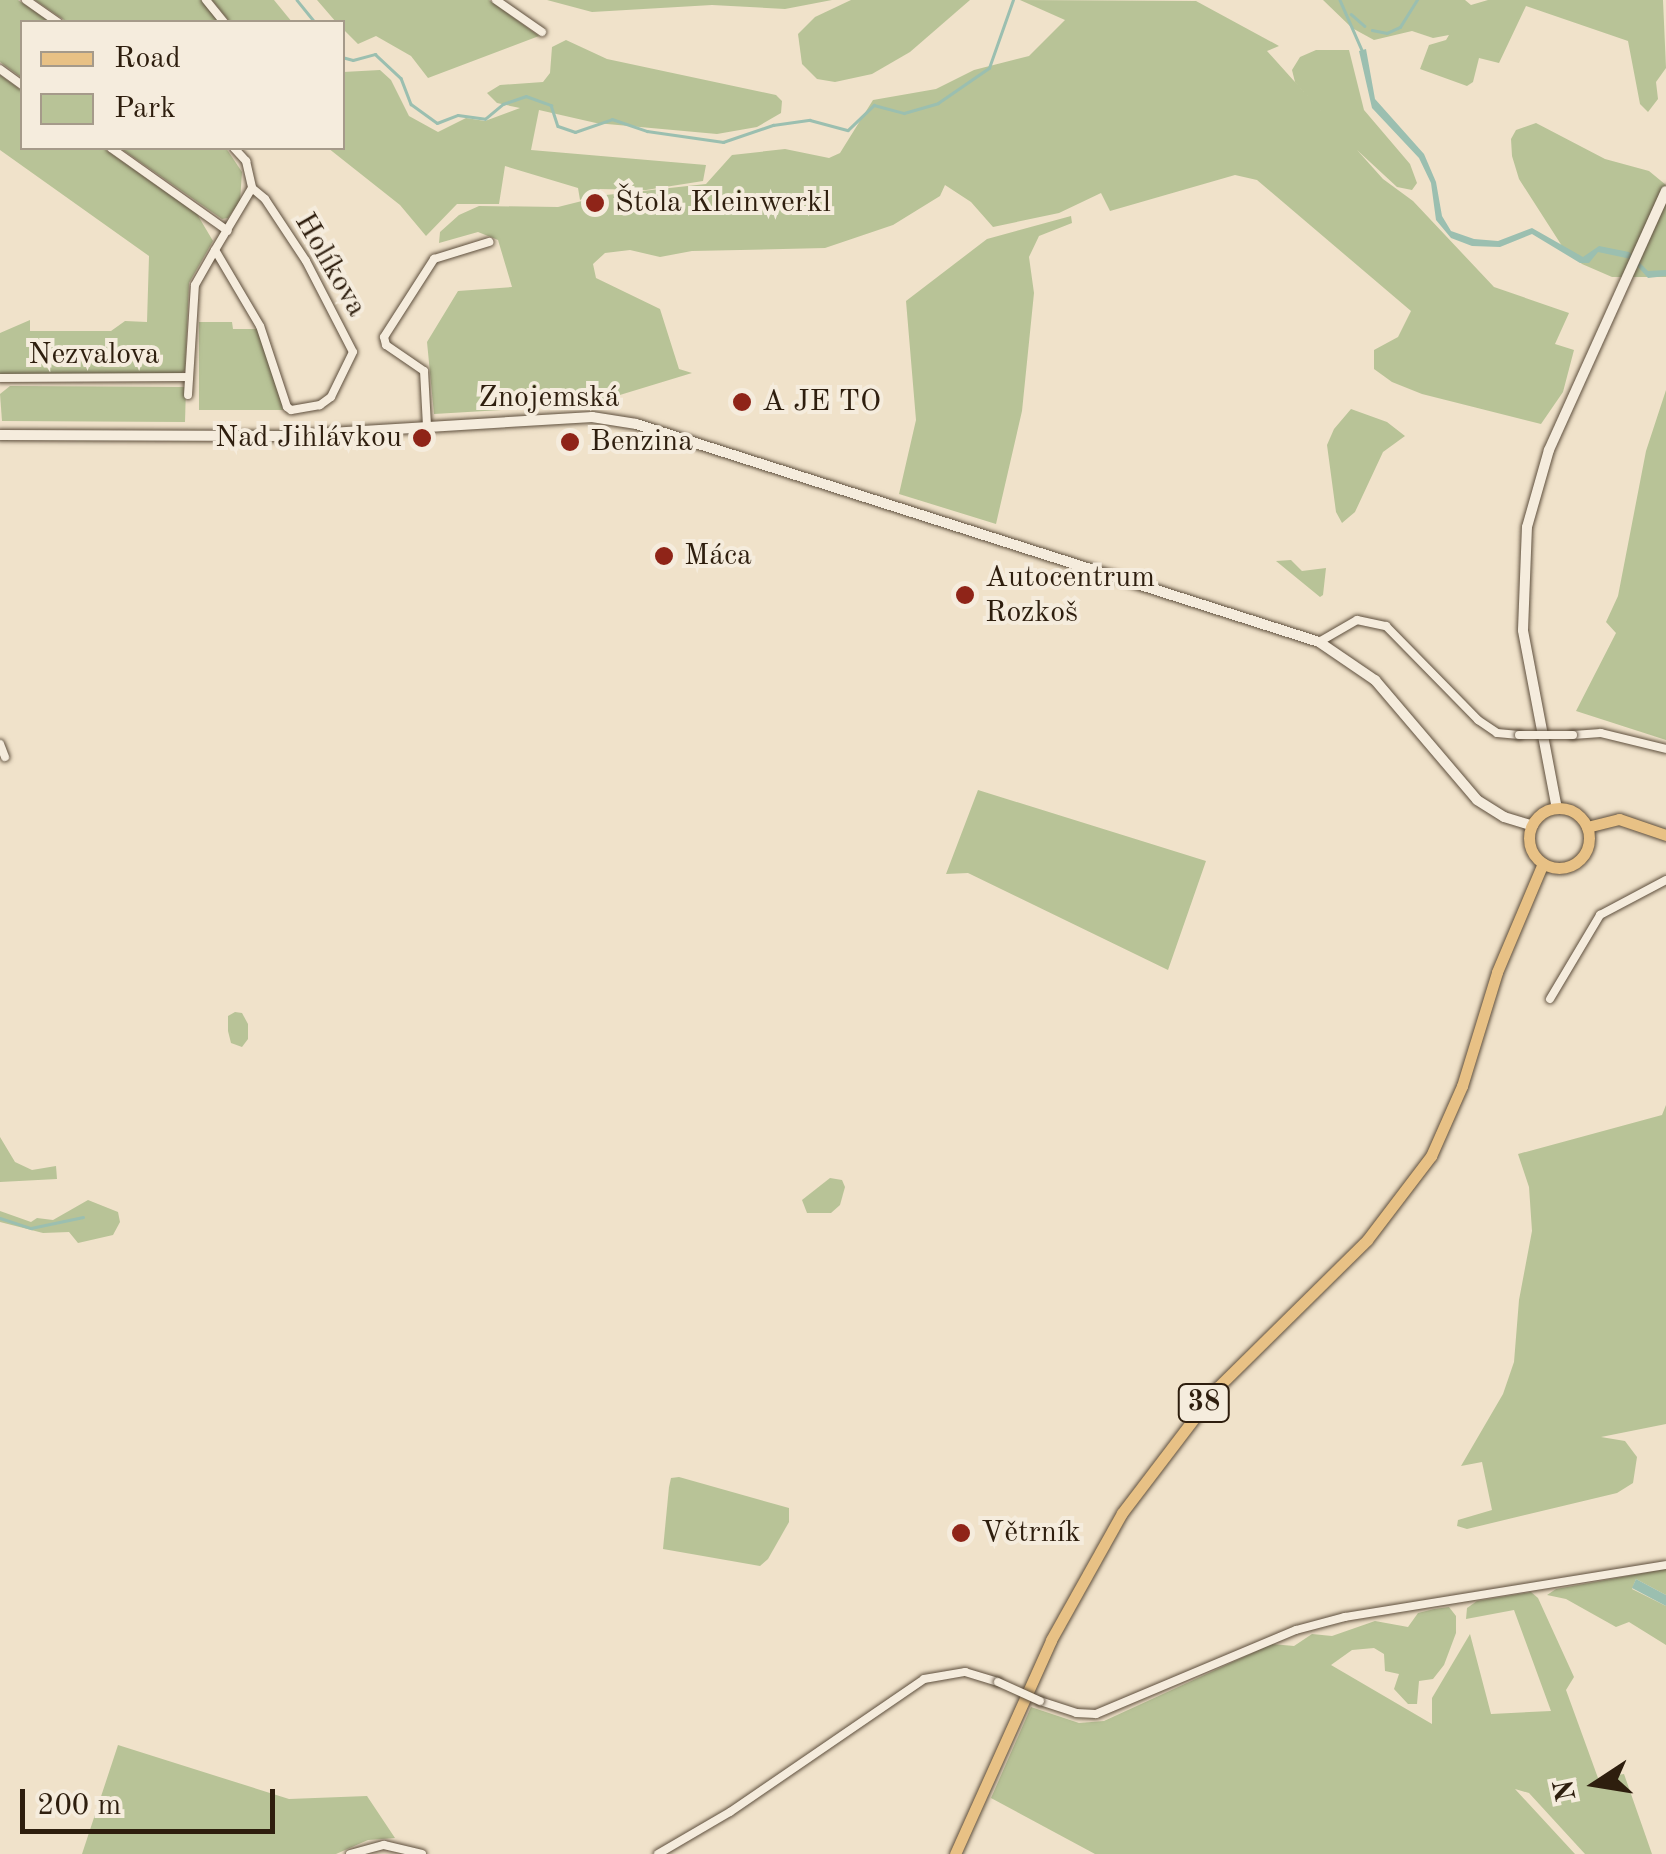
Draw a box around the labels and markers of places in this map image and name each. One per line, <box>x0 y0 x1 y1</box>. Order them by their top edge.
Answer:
place label: Štola Kleinwerkl <box>615 185 831 221</box>
marker: Štola Kleinwerkl <box>584 192 606 214</box>
place label: A JE TO <box>762 384 881 420</box>
marker: A JE TO <box>731 391 753 413</box>
place label: Nad Jihlávkou <box>215 420 402 456</box>
place label: Benzina <box>590 424 693 460</box>
marker: Nad Jihlávkou <box>411 427 433 449</box>
marker: Benzina <box>559 431 581 453</box>
place label: Máca <box>684 538 752 574</box>
marker: Máca <box>653 545 675 567</box>
place label: Autocentrum Rozkoš <box>985 560 1155 630</box>
marker: Autocentrum Rozkoš <box>954 584 976 606</box>
place label: Větrník <box>981 1515 1081 1551</box>
marker: Větrník <box>950 1522 972 1544</box>

